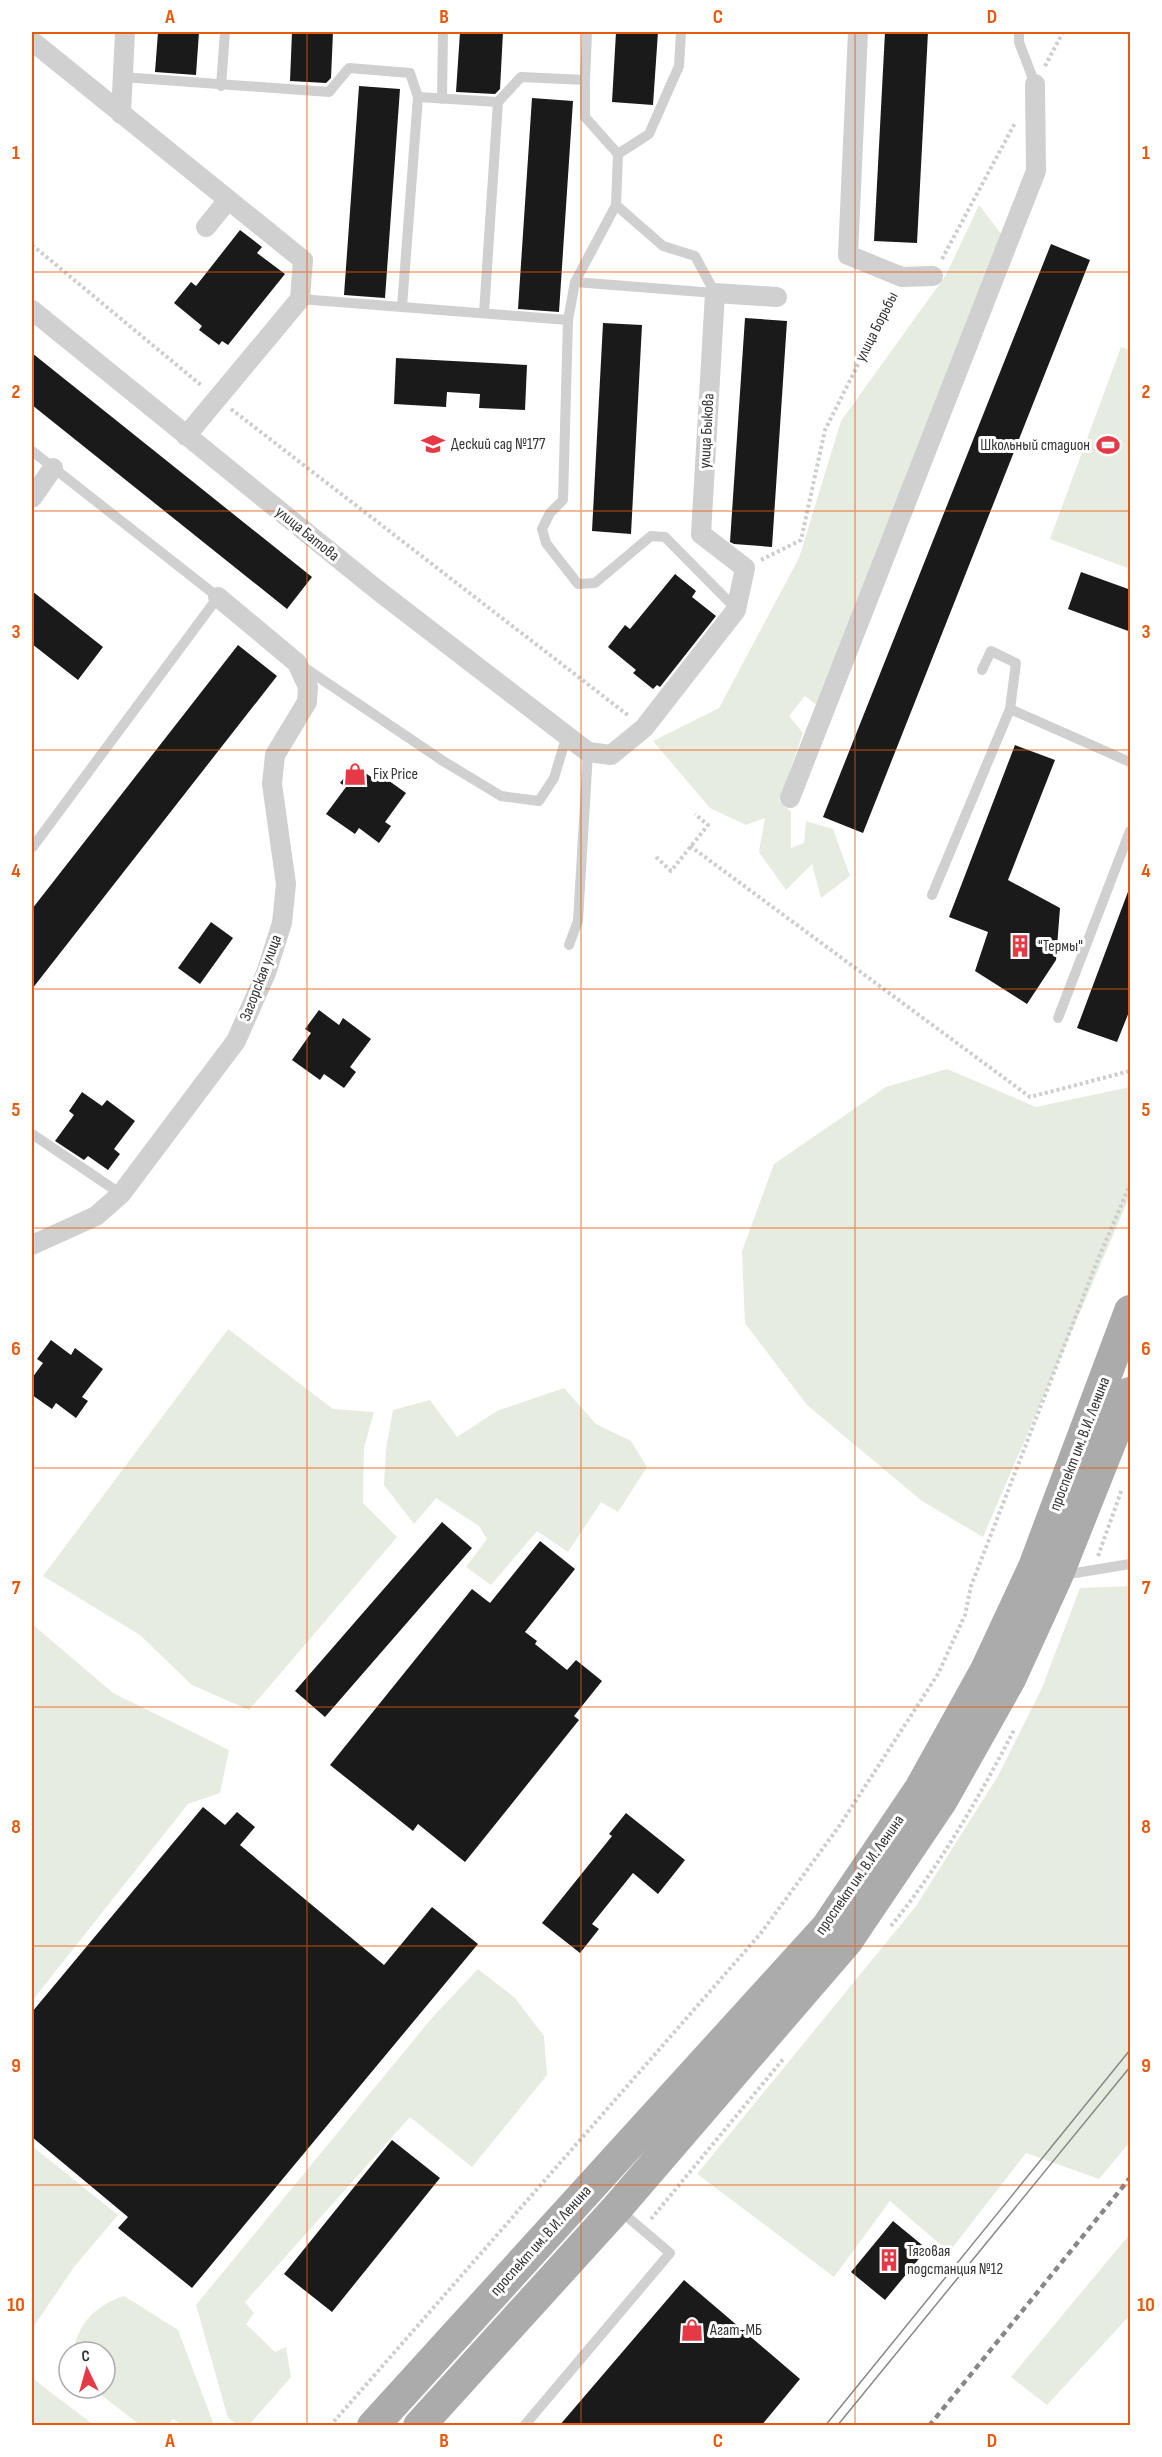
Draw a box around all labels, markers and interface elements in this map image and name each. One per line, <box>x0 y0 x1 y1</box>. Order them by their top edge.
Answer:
text: A <box>164 5 175 29</box>
text: B <box>439 5 449 29</box>
text: C <box>713 5 723 29</box>
text: D <box>987 5 997 29</box>
text: 1 <box>12 141 20 165</box>
text: 1 <box>1142 141 1150 165</box>
street label: улица Борьбы <box>851 289 903 365</box>
text: 2 <box>12 380 20 404</box>
text: 2 <box>1142 380 1150 404</box>
street label: улица Быкова <box>696 393 718 469</box>
school or university icon: Деский сад №177 <box>420 431 446 457</box>
sports icon: Школьный стадион <box>1095 432 1121 458</box>
place label: Деский сад №177 <box>451 435 546 454</box>
place label: Школьный стадион <box>980 436 1090 455</box>
street label: улица Батова <box>271 503 343 565</box>
text: 3 <box>12 620 21 644</box>
text: 3 <box>1142 620 1151 644</box>
shop icon: Fix Price <box>342 761 368 787</box>
place label: Fix Price <box>373 765 418 784</box>
text: 4 <box>11 859 21 883</box>
text: 4 <box>1141 859 1151 883</box>
street label: Загорская улица <box>236 932 286 1024</box>
building icon: "Термы" <box>1007 933 1033 959</box>
place label: "Термы" <box>1038 937 1083 956</box>
text: 5 <box>12 1098 21 1122</box>
text: 5 <box>1142 1098 1151 1122</box>
text: 6 <box>11 1337 21 1361</box>
text: 6 <box>1141 1337 1151 1361</box>
street label: проспект им. В.И. Ленина <box>1046 1374 1114 1514</box>
text: 7 <box>12 1576 21 1600</box>
text: 7 <box>1142 1576 1151 1600</box>
street label: проспект им. В.И. Ленина <box>812 1811 908 1939</box>
text: 8 <box>11 1815 21 1839</box>
text: 8 <box>1141 1815 1151 1839</box>
text: 9 <box>11 2054 21 2078</box>
text: 9 <box>1141 2054 1151 2078</box>
street label: проспект им. В.И. Ленина <box>486 2182 596 2300</box>
place label: Тяговая подстанция №12 <box>907 2242 1003 2279</box>
building icon: Тяговая подстанция №12 <box>876 2247 902 2273</box>
text: 10 <box>7 2293 25 2317</box>
text: 10 <box>1137 2293 1155 2317</box>
shop icon: Агат-МБ <box>679 2317 705 2343</box>
place label: Агат-МБ <box>709 2321 762 2340</box>
north arrow <box>57 2340 117 2400</box>
text: С <box>81 2347 91 2366</box>
text: A <box>164 2429 175 2453</box>
text: B <box>439 2429 449 2453</box>
text: C <box>713 2429 723 2453</box>
text: D <box>987 2429 997 2453</box>

